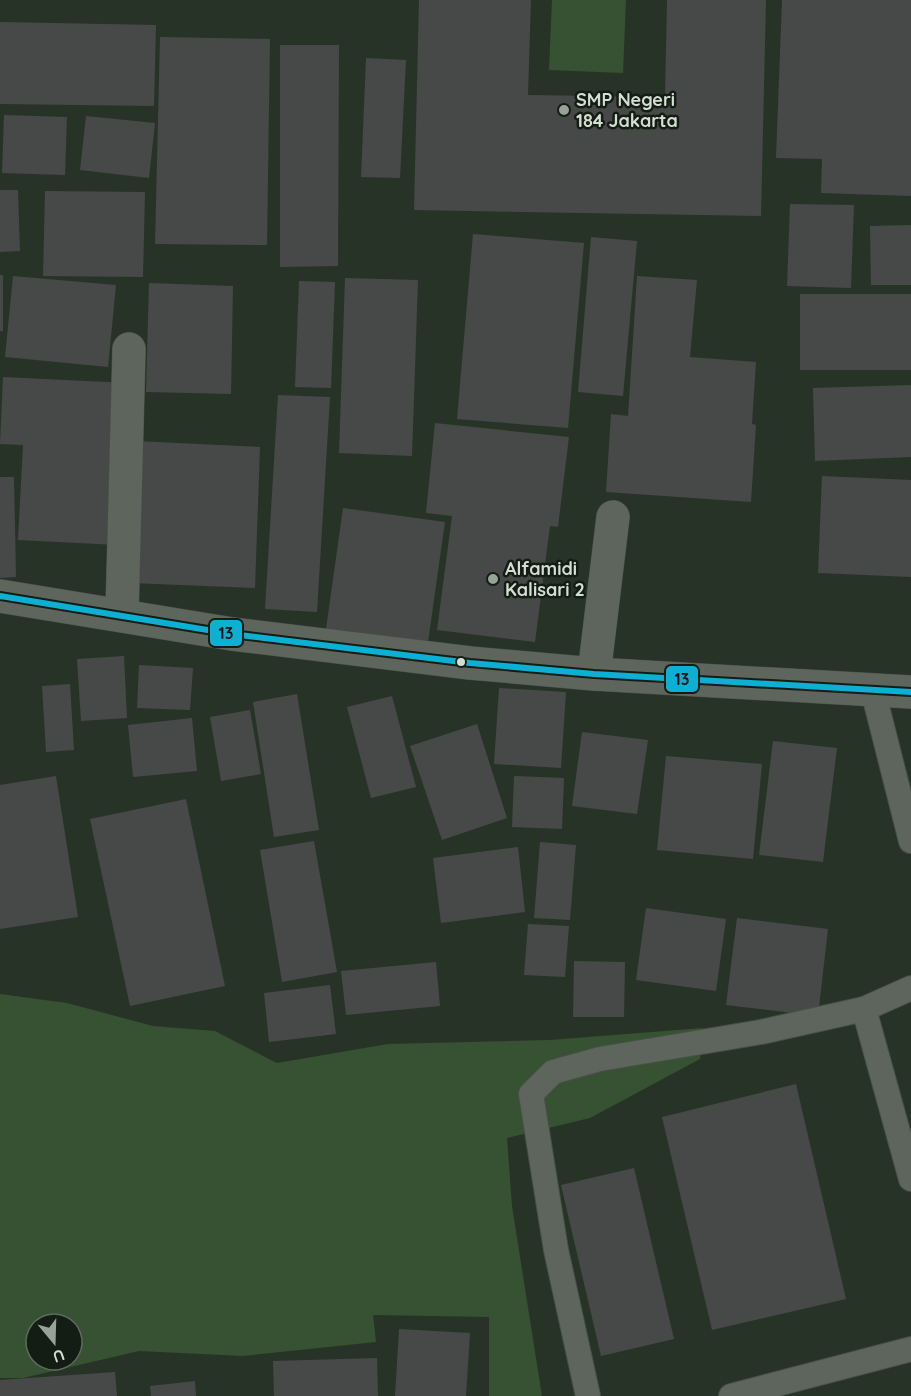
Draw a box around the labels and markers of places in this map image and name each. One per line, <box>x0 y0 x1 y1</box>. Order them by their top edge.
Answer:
place label: SMP Negeri 184 Jakarta <box>576 88 678 132</box>
marker: SMP Negeri 184 Jakarta <box>557 103 571 117</box>
place label: Alfamidi Kalisari 2 <box>505 557 585 601</box>
marker: Alfamidi Kalisari 2 <box>486 572 500 586</box>
unlabelled marker <box>455 656 467 668</box>

